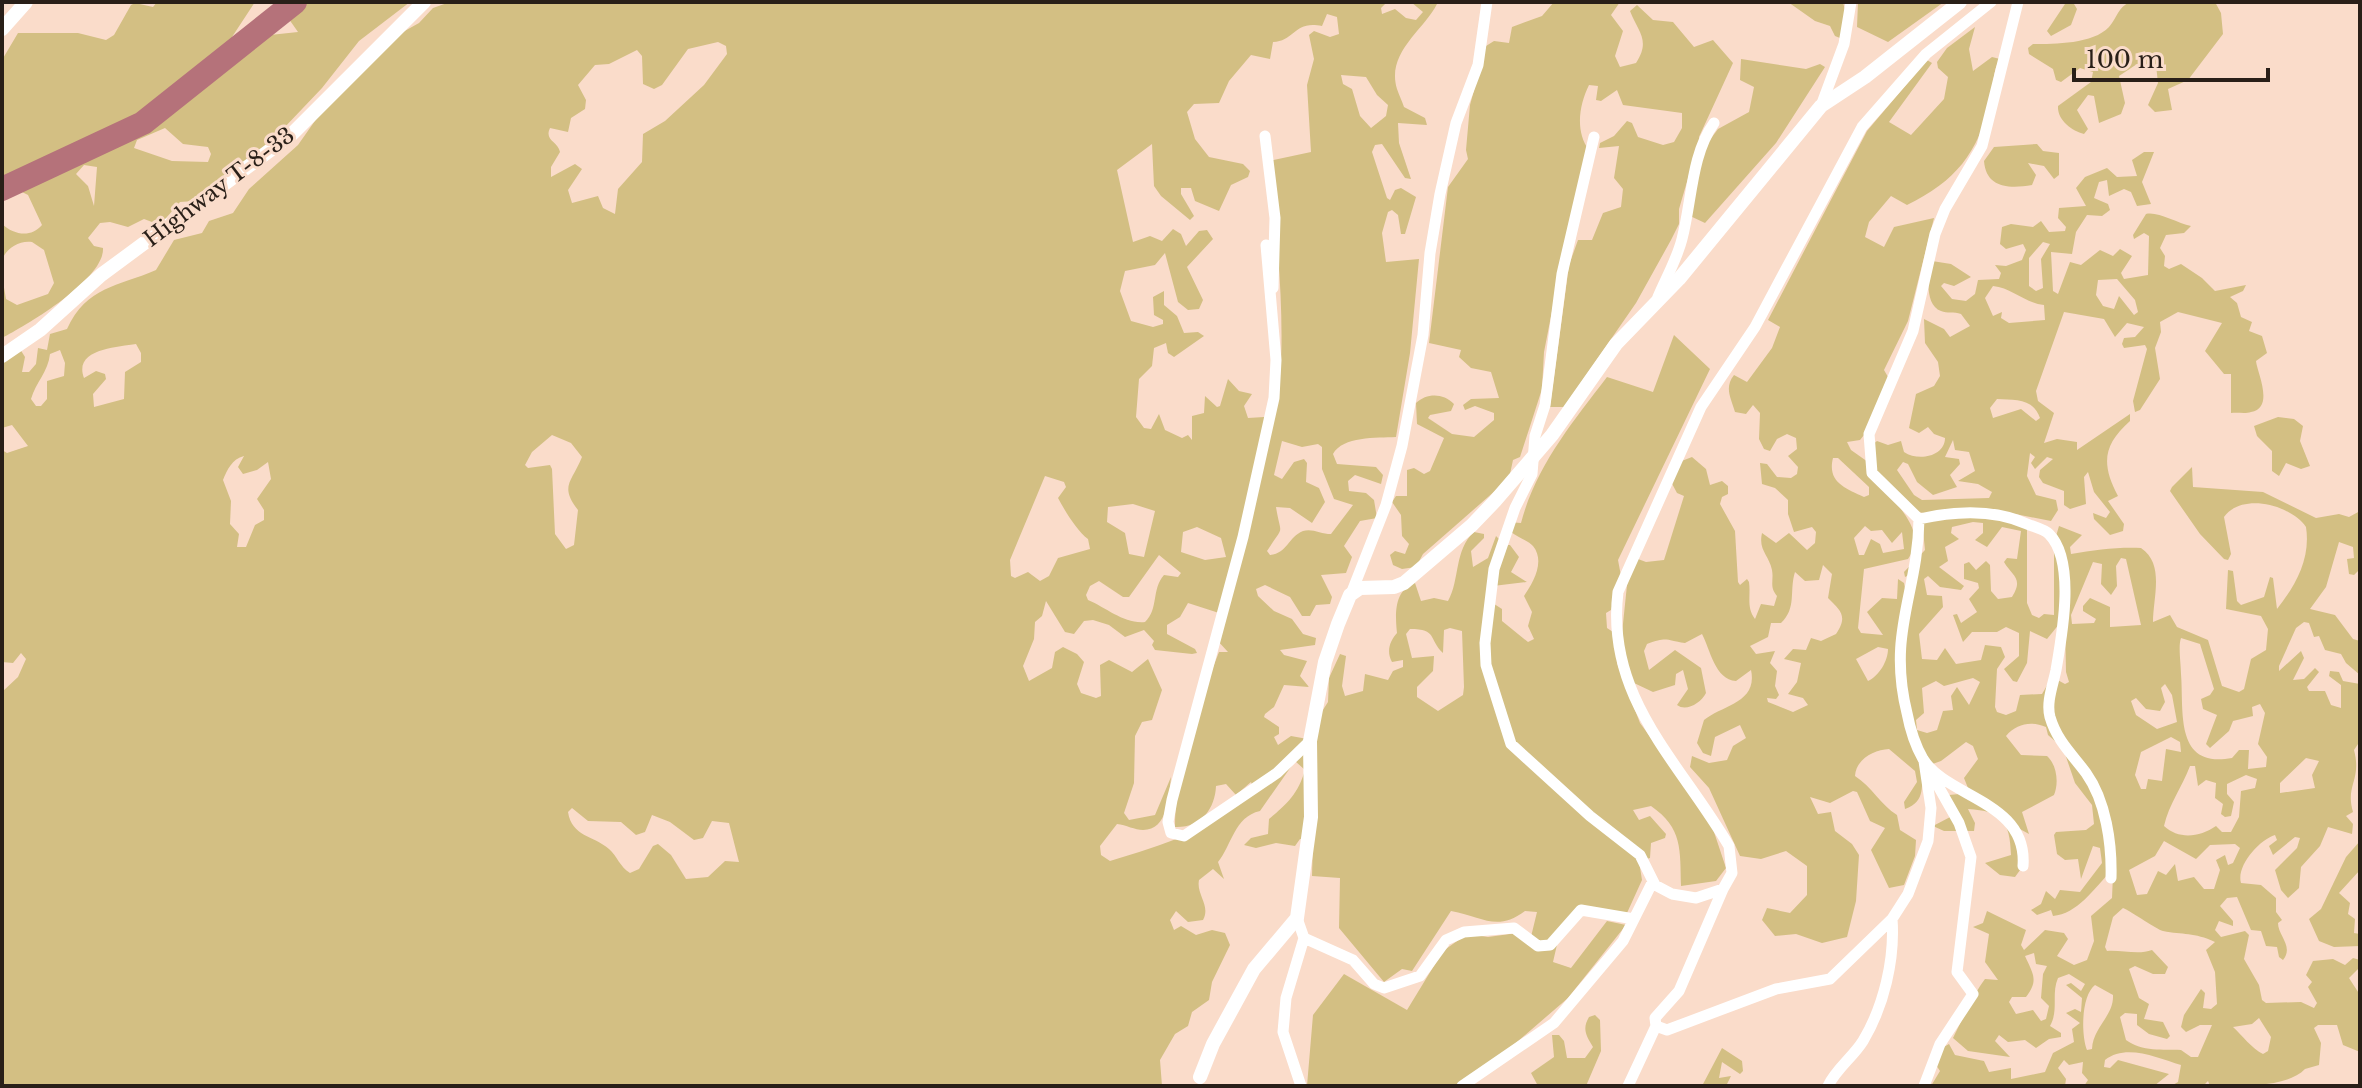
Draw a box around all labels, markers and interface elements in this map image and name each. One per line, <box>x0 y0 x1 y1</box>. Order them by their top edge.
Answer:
scale bar <box>2074 32 2268 82</box>
text: 100 m <box>2086 45 2164 74</box>
street label: Highway T-8-33 <box>138 122 300 252</box>

